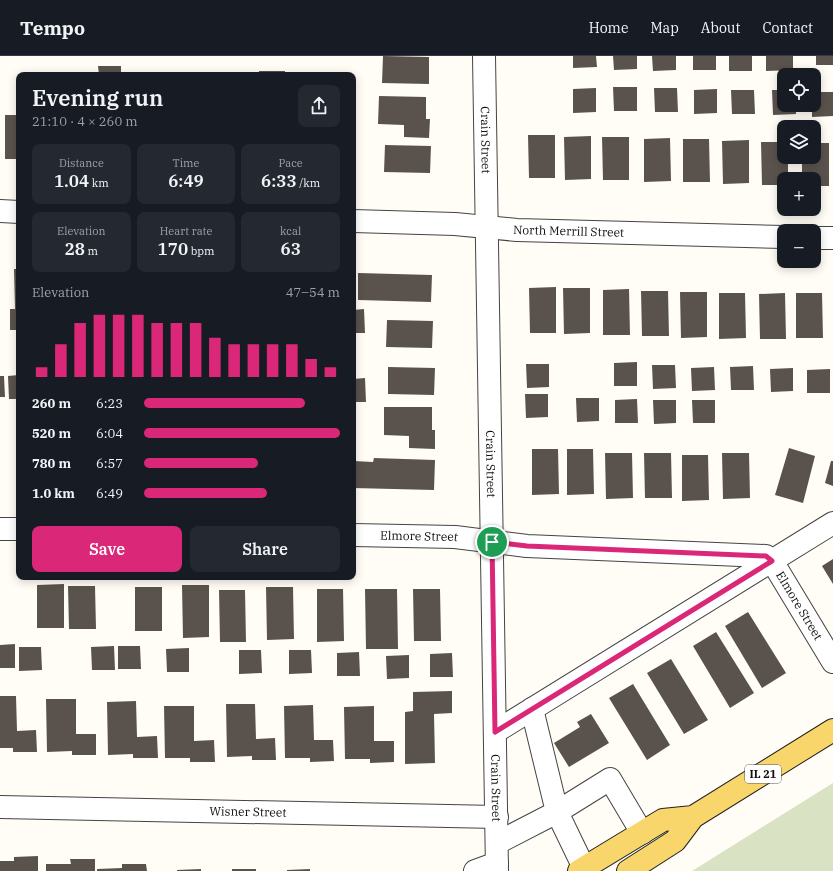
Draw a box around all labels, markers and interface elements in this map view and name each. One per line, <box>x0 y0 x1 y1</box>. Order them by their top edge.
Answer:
text: Tempo <box>20 16 85 40</box>
text: Home <box>589 19 628 37</box>
text: Map <box>650 19 679 37</box>
text: About <box>701 19 740 37</box>
text: Contact <box>762 19 813 37</box>
map controls <box>777 68 821 268</box>
button: locate <box>777 68 821 112</box>
text: Evening run <box>32 83 163 112</box>
button: share <box>298 85 340 127</box>
street label: Crain Street <box>478 106 494 174</box>
text: 21:10 · 4 × 260 m <box>32 113 138 130</box>
button: layers <box>777 120 821 164</box>
text: Distance <box>59 156 104 170</box>
text: Time <box>172 156 200 170</box>
text: Pace <box>279 156 303 170</box>
text: 1.04 <box>54 170 89 192</box>
text: 6:49 <box>168 170 204 192</box>
text: 6:33 <box>261 170 297 192</box>
button: + <box>777 172 821 216</box>
text: km <box>89 176 109 190</box>
text: /km <box>297 176 320 190</box>
street label: North Merrill Street <box>513 222 624 240</box>
text: Elevation <box>57 224 106 238</box>
text: Heart rate <box>160 224 212 238</box>
text: kcal <box>280 224 301 238</box>
button: − <box>777 224 821 268</box>
text: 28 <box>65 238 85 260</box>
text: 170 <box>158 238 188 260</box>
text: 63 <box>280 238 301 260</box>
text: m <box>85 244 98 258</box>
text: bpm <box>188 244 214 258</box>
text: Elevation <box>32 284 89 301</box>
text: 47–54 m <box>286 284 340 301</box>
text: 260 m <box>32 395 71 412</box>
text: 6:23 <box>96 395 123 412</box>
text: 520 m <box>32 425 71 442</box>
text: 6:04 <box>96 425 123 442</box>
street label: Crain Street <box>483 430 499 498</box>
text: 780 m <box>32 455 71 472</box>
text: 6:57 <box>96 455 123 472</box>
text: 1.0 km <box>32 485 75 502</box>
text: 6:49 <box>96 485 123 502</box>
pin <box>475 525 509 559</box>
button: Save <box>32 526 182 572</box>
button: Share <box>190 526 340 572</box>
street label: Elmore Street <box>380 528 459 544</box>
icon: arrive <box>481 531 503 553</box>
street label: Elmore Street <box>773 568 826 643</box>
street label: Crain Street <box>488 754 504 822</box>
road number: IL 21 <box>745 765 781 783</box>
street label: Wisner Street <box>209 803 287 820</box>

